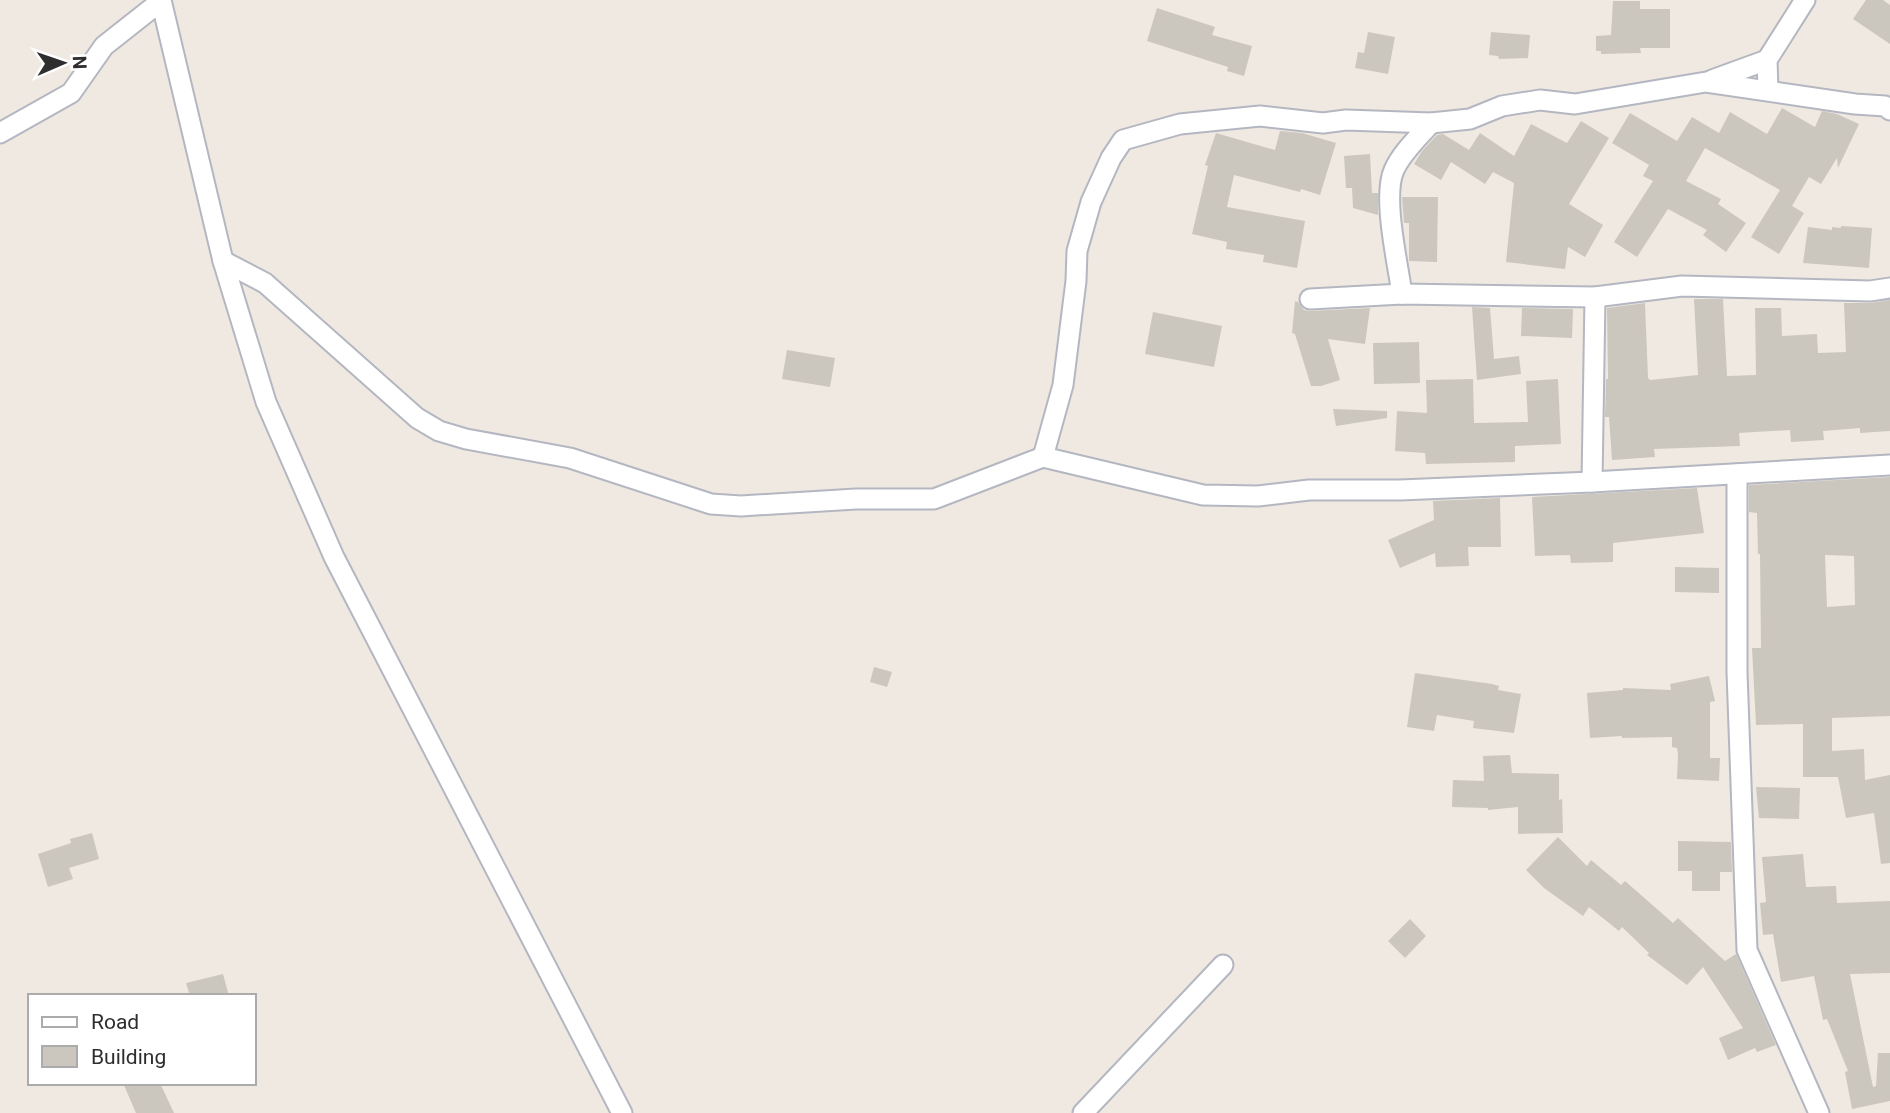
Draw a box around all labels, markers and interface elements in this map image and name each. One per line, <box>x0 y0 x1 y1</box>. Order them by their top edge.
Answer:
north arrow <box>28 28 98 98</box>
text: N <box>68 55 91 70</box>
legend <box>28 994 256 1085</box>
text: Road <box>91 1010 139 1034</box>
text: Building <box>91 1045 166 1069</box>

